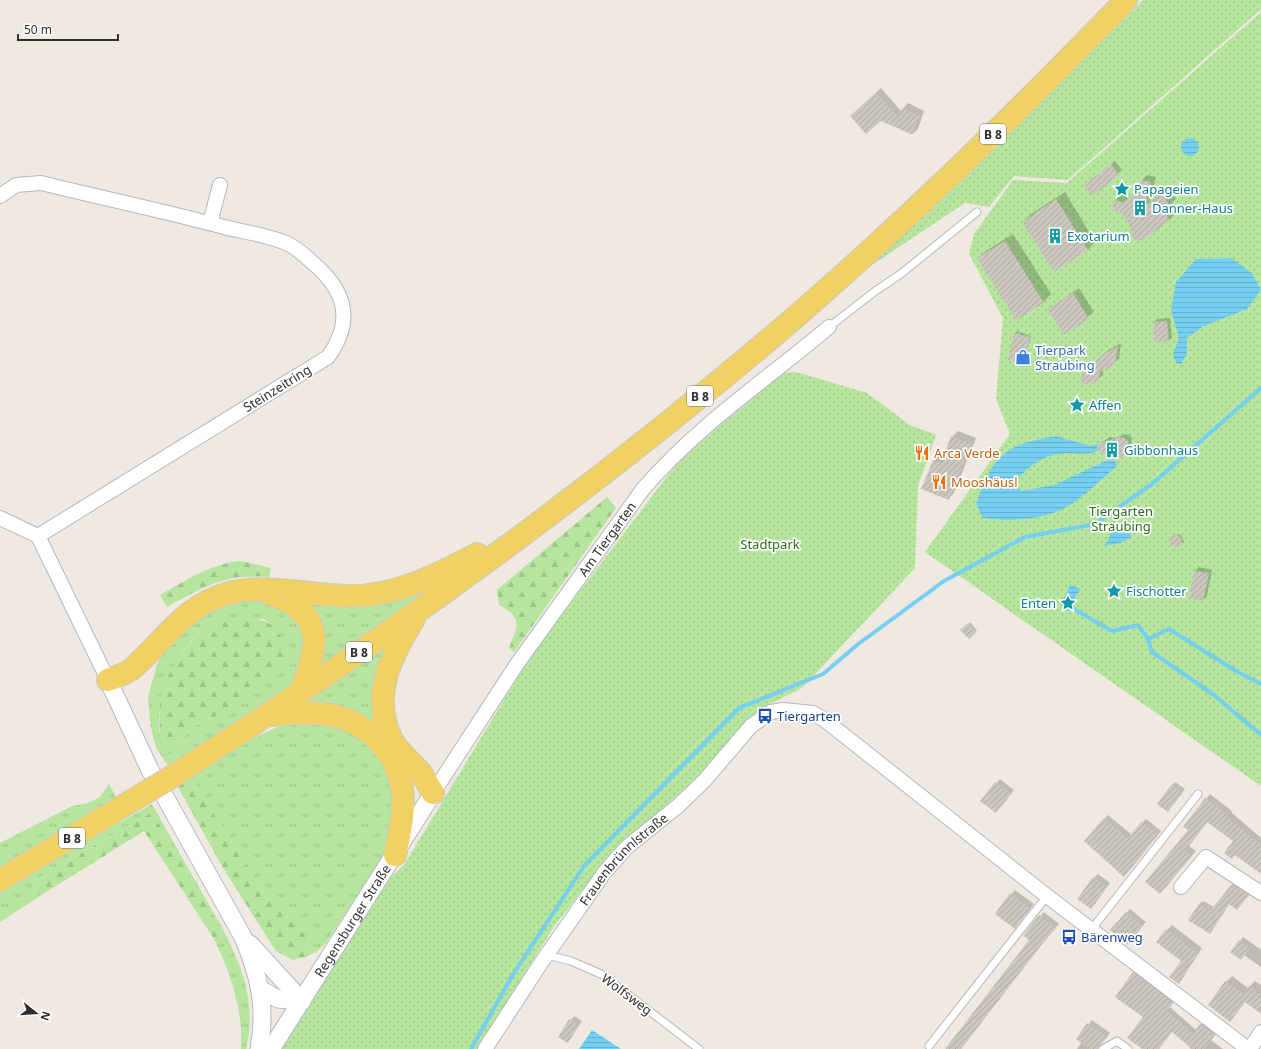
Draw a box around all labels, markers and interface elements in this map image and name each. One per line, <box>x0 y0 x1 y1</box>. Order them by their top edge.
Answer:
scale bar <box>18 16 118 42</box>
text: 50 m <box>24 21 52 38</box>
road number: B 8 <box>980 124 1006 144</box>
place icon: Papageien <box>1113 180 1131 198</box>
place label: Papageien <box>1134 180 1199 198</box>
building icon: Danner-Haus <box>1131 199 1149 217</box>
place label: Danner-Haus <box>1152 199 1233 217</box>
building icon: Exotarium <box>1046 227 1064 245</box>
place label: Exotarium <box>1067 227 1130 245</box>
place label: Tierpark Straubing <box>1035 341 1095 374</box>
shop icon: Tierpark Straubing <box>1014 348 1032 366</box>
street label: Steinzeitring <box>240 360 314 416</box>
road number: B 8 <box>687 386 713 406</box>
place icon: Affen <box>1068 396 1086 414</box>
place label: Affen <box>1089 396 1122 414</box>
building icon: Gibbonhaus <box>1103 441 1121 459</box>
place label: Gibbonhaus <box>1124 441 1198 459</box>
restaurant icon: Arca Verde <box>913 444 931 462</box>
place label: Arca Verde <box>934 444 1000 462</box>
restaurant icon: Mooshäusl <box>930 473 948 491</box>
place label: Mooshäusl <box>951 473 1018 491</box>
street label: Am Tiergarten <box>574 498 640 580</box>
park label: Tiergarten Straubing <box>1089 502 1153 535</box>
park label: Stadtpark <box>740 535 800 553</box>
place icon: Fischotter <box>1105 582 1123 600</box>
place label: Fischotter <box>1126 582 1187 600</box>
place label: Enten <box>1021 594 1056 612</box>
place icon: Enten <box>1059 594 1077 612</box>
road number: B 8 <box>346 642 372 662</box>
bus stop icon: Tiergarten <box>756 707 774 725</box>
place label: Tiergarten <box>777 707 841 725</box>
street label: Frauenbrünnlstraße <box>575 809 672 909</box>
road number: B 8 <box>59 828 85 848</box>
street label: Regensburger Straße <box>310 861 395 980</box>
bus stop icon: Bärenweg <box>1060 928 1078 946</box>
place label: Bärenweg <box>1081 928 1143 946</box>
street label: Wolfsweg <box>598 969 656 1019</box>
north arrow <box>16 993 56 1033</box>
text: N <box>38 1010 55 1023</box>

